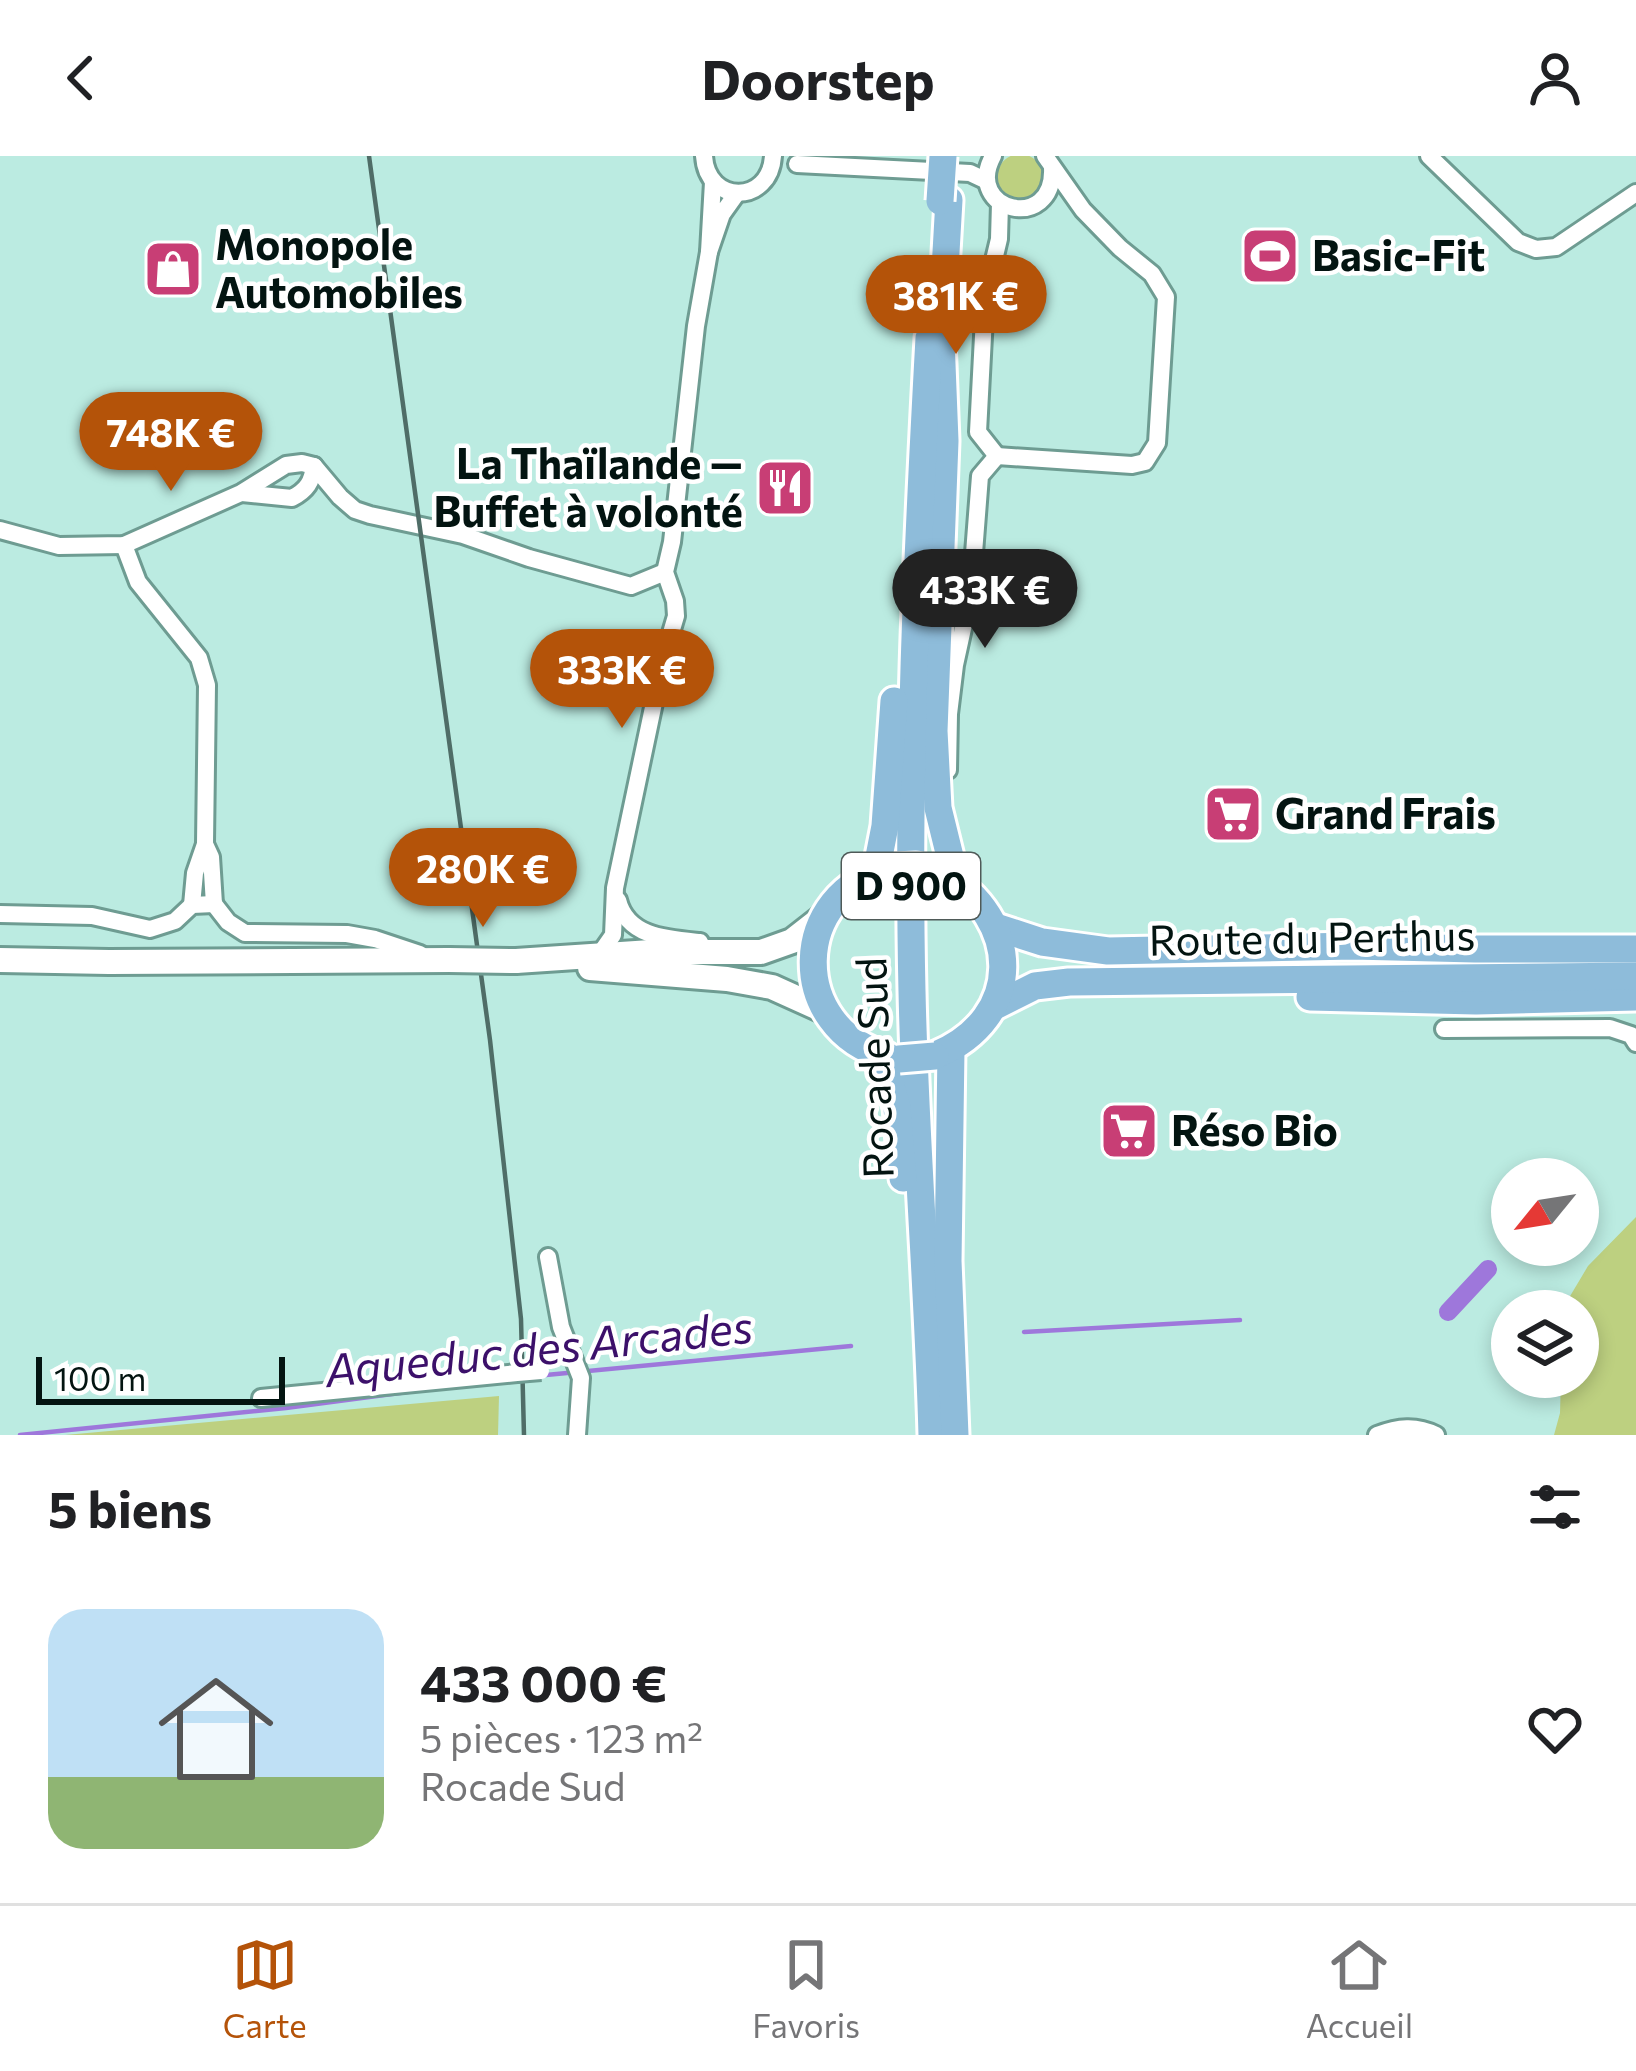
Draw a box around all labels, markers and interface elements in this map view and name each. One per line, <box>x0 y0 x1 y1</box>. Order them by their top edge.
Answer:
icon: back <box>48 45 114 111</box>
text: Doorstep <box>701 45 935 111</box>
icon: person <box>1522 45 1588 111</box>
place label: Monopole Automobiles <box>215 217 463 317</box>
sports icon: Basic-Fit <box>1239 225 1301 287</box>
place label: Basic-Fit <box>1312 228 1485 280</box>
shop icon: Monopole Automobiles <box>142 238 204 300</box>
pin: 381K € <box>858 255 1054 357</box>
text: 381K € <box>893 270 1019 318</box>
pin: 748K € <box>73 392 269 494</box>
text: 748K € <box>106 407 236 455</box>
place label: La Thaïlande — Buffet à volonté <box>433 436 743 536</box>
restaurant icon: La Thaïlande — Buffet à volonté <box>754 457 816 519</box>
pin: 433K € <box>887 549 1083 651</box>
text: 433K € <box>919 564 1051 612</box>
pin: 333K € <box>524 629 720 731</box>
text: 333K € <box>557 644 687 692</box>
supermarket icon: Grand Frais <box>1202 783 1264 845</box>
place label: Grand Frais <box>1275 786 1496 838</box>
pin: 280K € <box>385 828 581 930</box>
text: 280K € <box>416 843 550 891</box>
road number: D 900 <box>842 853 980 919</box>
street label: Route du Perthus <box>1148 907 1476 965</box>
street label: Rocade Sud <box>843 957 903 1180</box>
supermarket icon: Réso Bio <box>1098 1100 1160 1162</box>
place label: Réso Bio <box>1171 1103 1338 1155</box>
north arrow <box>1491 1158 1599 1266</box>
map controls <box>1491 1158 1599 1398</box>
button: layers <box>1491 1290 1599 1398</box>
water label: Aqueduc des Arcades <box>320 1297 755 1397</box>
scale bar <box>36 1351 285 1404</box>
text: 100 m <box>54 1357 146 1398</box>
icon: filters <box>1522 1474 1588 1540</box>
text: 5 biens <box>48 1476 212 1539</box>
text: 433 000 € <box>420 1650 667 1713</box>
icon: home <box>144 1657 288 1801</box>
icon: heart <box>1522 1696 1588 1762</box>
text: 5 pièces · 123 m² <box>420 1713 703 1761</box>
text: Rocade Sud <box>420 1761 626 1809</box>
tab: Carte <box>223 1932 307 2045</box>
tab: Favoris <box>752 1932 860 2045</box>
tab: Accueil <box>1306 1932 1413 2045</box>

